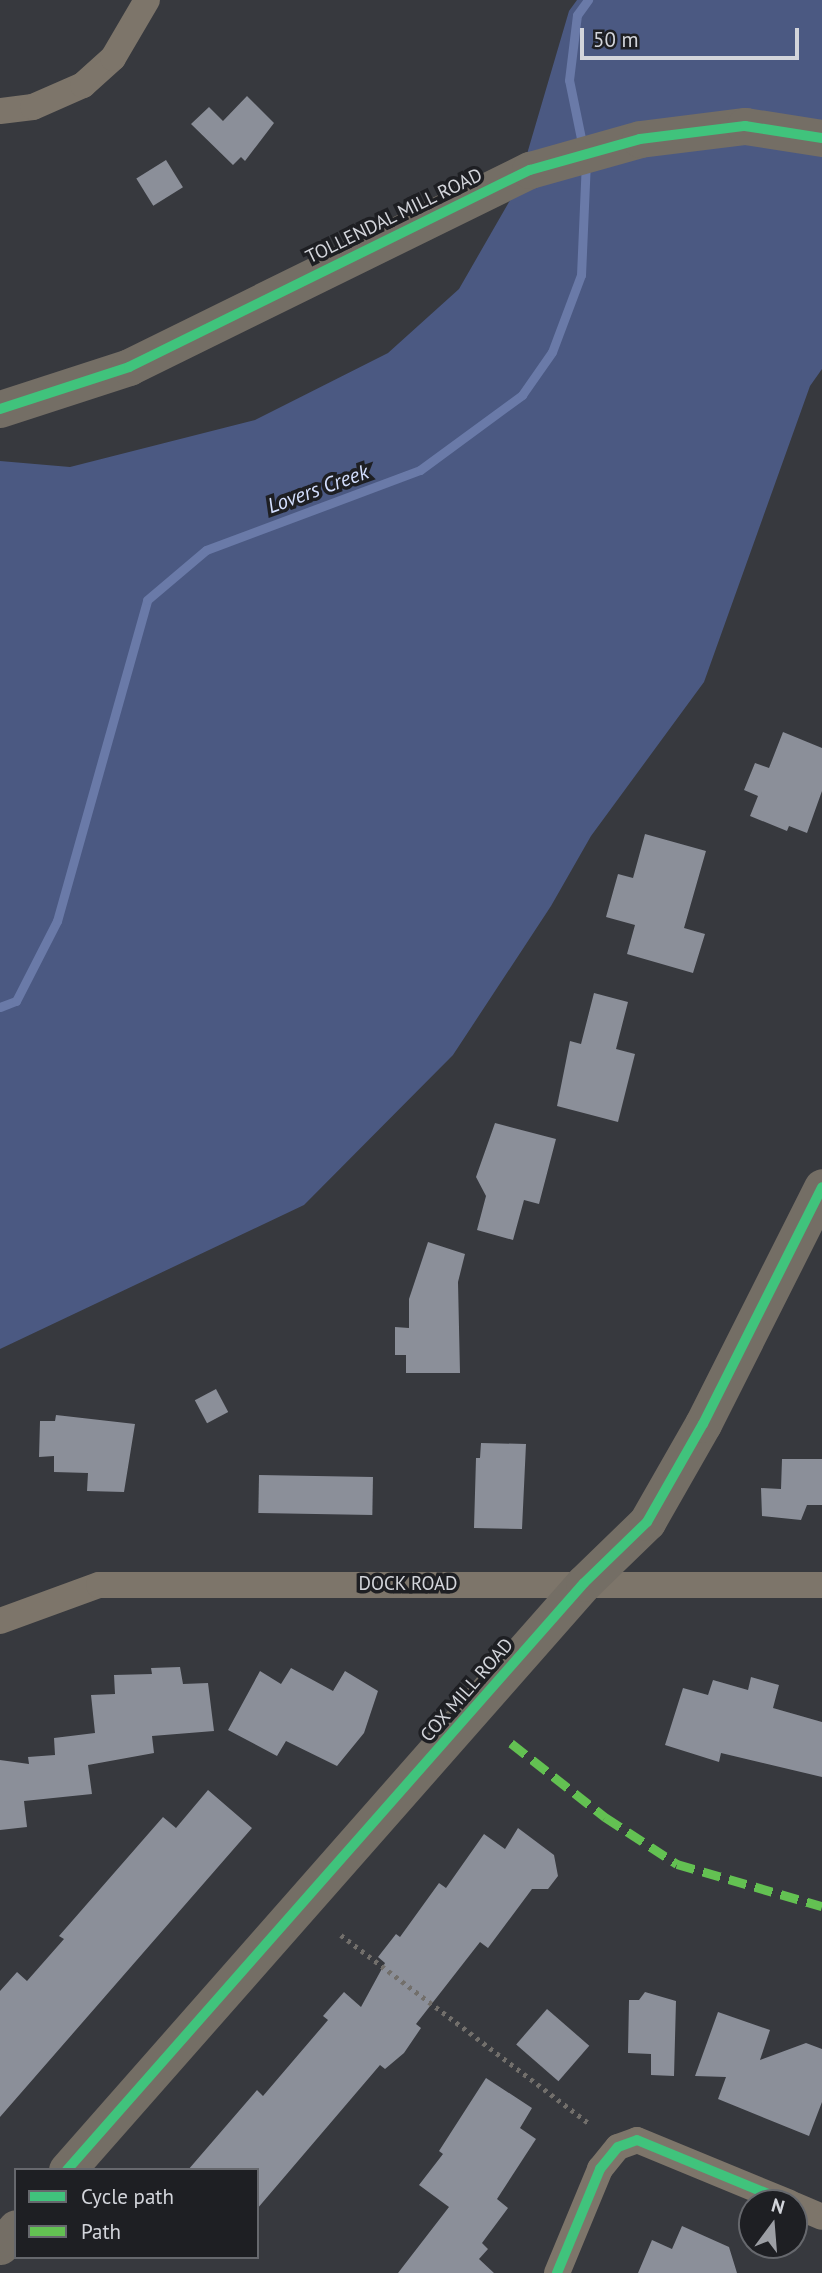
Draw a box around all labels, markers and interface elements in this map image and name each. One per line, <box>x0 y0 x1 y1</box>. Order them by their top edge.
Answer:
scale bar <box>584 14 803 58</box>
text: 50 m <box>593 26 639 53</box>
street label: TOLLENDAL MILL ROAD <box>301 163 487 269</box>
water label: Lovers Creek <box>264 459 372 519</box>
street label: DOCK ROAD <box>358 1573 458 1595</box>
street label: COX MILL ROAD <box>415 1633 519 1747</box>
legend <box>14 2168 259 2259</box>
text: Cycle path <box>81 2183 174 2210</box>
north arrow <box>738 2189 808 2259</box>
text: N <box>769 2192 788 2219</box>
text: Path <box>81 2218 121 2245</box>

